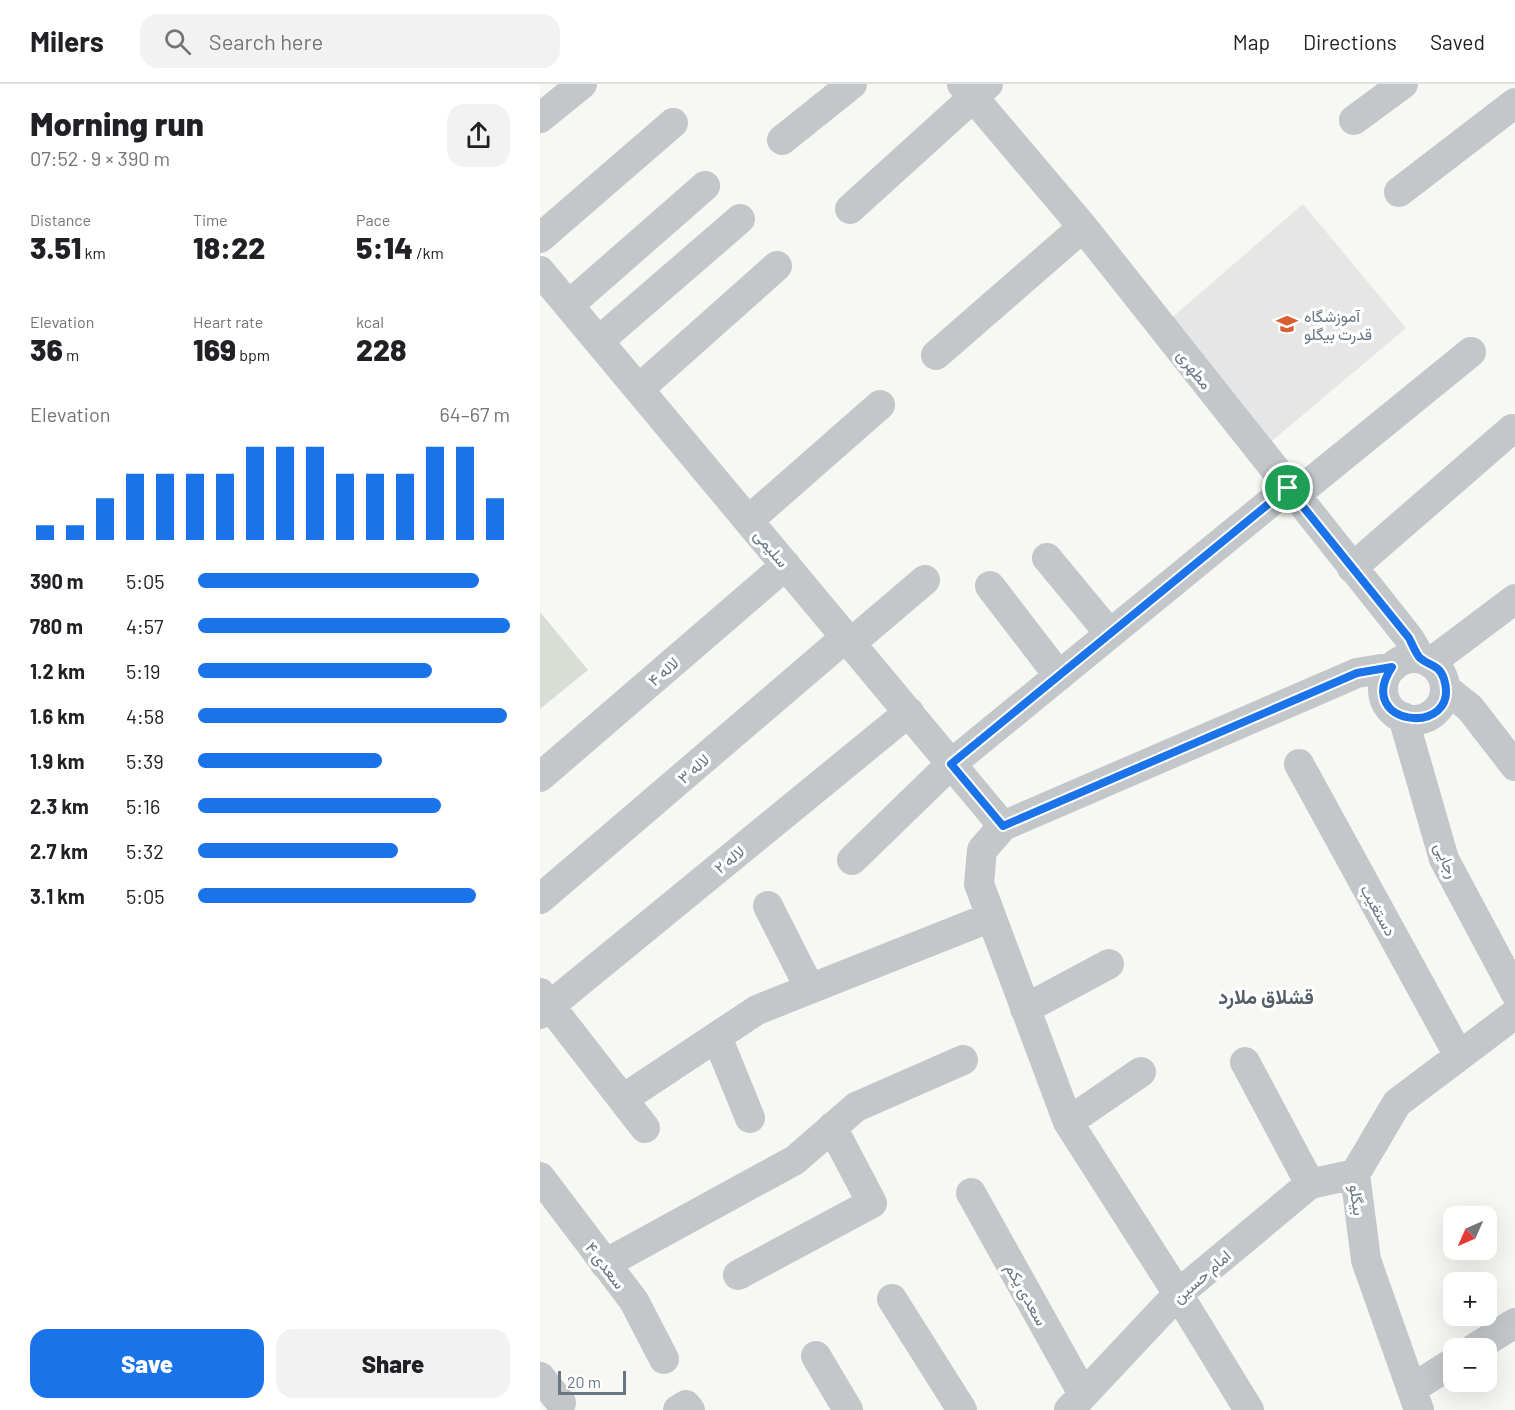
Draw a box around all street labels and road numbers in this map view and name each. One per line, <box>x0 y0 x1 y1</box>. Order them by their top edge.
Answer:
street label: مطهری <box>1172 346 1216 394</box>
street label: سلیمی <box>749 525 793 572</box>
street label: لاله ۴ <box>644 653 682 689</box>
street label: لاله ۳ <box>673 749 713 787</box>
street label: رجایی <box>1429 839 1463 881</box>
street label: لاله ۲ <box>710 841 748 877</box>
street label: دستغیب <box>1356 881 1401 940</box>
street label: بیگلو <box>1344 1183 1370 1217</box>
street label: سعدی ۴ <box>581 1238 630 1293</box>
street label: امام حسین <box>1168 1245 1235 1308</box>
street label: سعدی یکم <box>1000 1260 1052 1329</box>

